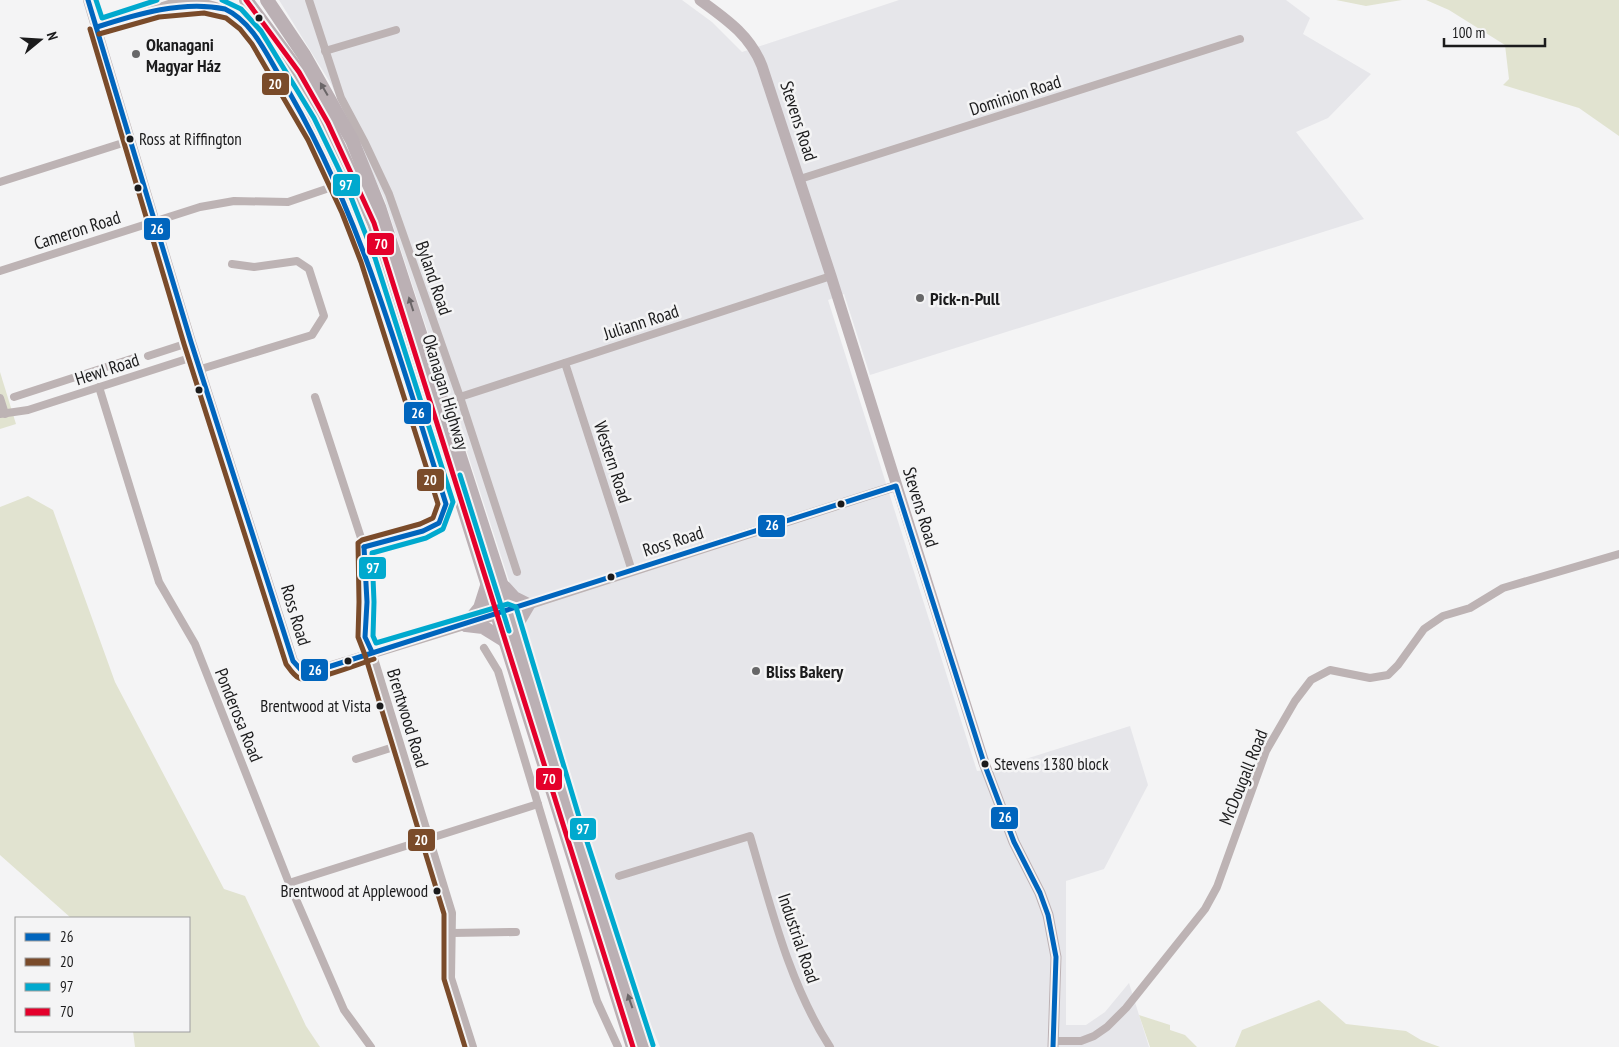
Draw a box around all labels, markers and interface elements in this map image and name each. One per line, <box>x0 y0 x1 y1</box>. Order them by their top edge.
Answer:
unlabelled marker <box>254 13 264 23</box>
north arrow <box>15 15 65 65</box>
scale bar <box>1444 15 1545 47</box>
text: 100 m <box>1452 23 1485 42</box>
text: N <box>43 30 62 42</box>
place label: Okanagani Magyar Ház <box>146 33 221 77</box>
marker: Okanagani Magyar Ház <box>130 48 142 60</box>
street label: Dominion Road <box>966 69 1064 121</box>
line badge: 20 <box>261 72 290 96</box>
text: 20 <box>268 75 282 93</box>
street label: Stevens Road <box>775 78 823 164</box>
one-way arrow <box>319 83 328 96</box>
place label: Ross at Riffington <box>139 128 242 150</box>
marker: Ross at Riffington <box>125 134 135 144</box>
line badge: 97 <box>332 173 361 197</box>
text: 97 <box>339 176 353 194</box>
unlabelled marker <box>133 183 143 193</box>
street label: Cameron Road <box>31 205 123 255</box>
line badge: 26 <box>143 217 171 241</box>
text: 26 <box>150 220 164 238</box>
line badge: 70 <box>366 232 395 256</box>
text: 70 <box>374 235 388 253</box>
street label: Byland Road <box>411 238 457 318</box>
place label: Pick-n-Pull <box>930 287 1000 310</box>
marker: Pick-n-Pull <box>914 292 926 304</box>
one-way arrow <box>406 297 414 312</box>
street label: Juliann Road <box>600 299 682 345</box>
street label: Okanagan Highway <box>418 331 475 453</box>
street label: Hewl Road <box>72 348 142 390</box>
unlabelled marker <box>194 385 204 395</box>
line badge: 26 <box>403 401 432 425</box>
text: 26 <box>411 404 425 422</box>
street label: Western Road <box>589 418 637 506</box>
street label: Stevens Road <box>898 464 944 550</box>
line badge: 20 <box>416 468 445 492</box>
text: 20 <box>423 471 437 489</box>
unlabelled marker <box>836 499 846 509</box>
line badge: 26 <box>757 514 786 538</box>
text: 26 <box>765 516 779 534</box>
street label: Ross Road <box>640 520 706 562</box>
line badge: 97 <box>358 556 387 580</box>
text: 97 <box>366 559 380 577</box>
unlabelled marker <box>606 572 616 582</box>
street label: Ross Road <box>276 582 316 648</box>
unlabelled marker <box>343 656 353 666</box>
line badge: 26 <box>300 658 329 682</box>
place label: Bliss Bakery <box>766 660 844 683</box>
text: 26 <box>308 661 322 679</box>
street label: Ponderosa Road <box>210 665 268 765</box>
marker: Bliss Bakery <box>750 665 762 677</box>
street label: Brentwood Road <box>382 666 434 770</box>
place label: Brentwood at Vista <box>260 695 371 717</box>
marker: Brentwood at Vista <box>375 701 385 711</box>
street label: McDougall Road <box>1213 726 1273 828</box>
place label: Stevens 1380 block <box>994 753 1109 775</box>
marker: Stevens 1380 block <box>980 759 990 769</box>
line badge: 70 <box>535 767 563 791</box>
text: 70 <box>542 770 556 788</box>
line badge: 26 <box>990 806 1019 830</box>
text: 26 <box>998 808 1012 826</box>
line badge: 97 <box>569 817 597 841</box>
text: 97 <box>576 820 590 838</box>
line badge: 20 <box>407 828 436 852</box>
text: 20 <box>414 831 428 849</box>
place label: Brentwood at Applewood <box>280 880 428 902</box>
marker: Brentwood at Applewood <box>432 886 442 896</box>
street label: Industrial Road <box>773 890 825 986</box>
legend <box>15 917 190 1032</box>
text: 26 <box>60 927 74 946</box>
text: 20 <box>60 952 74 971</box>
text: 97 <box>60 977 74 996</box>
one-way arrow <box>626 993 634 1008</box>
text: 70 <box>60 1002 74 1021</box>

